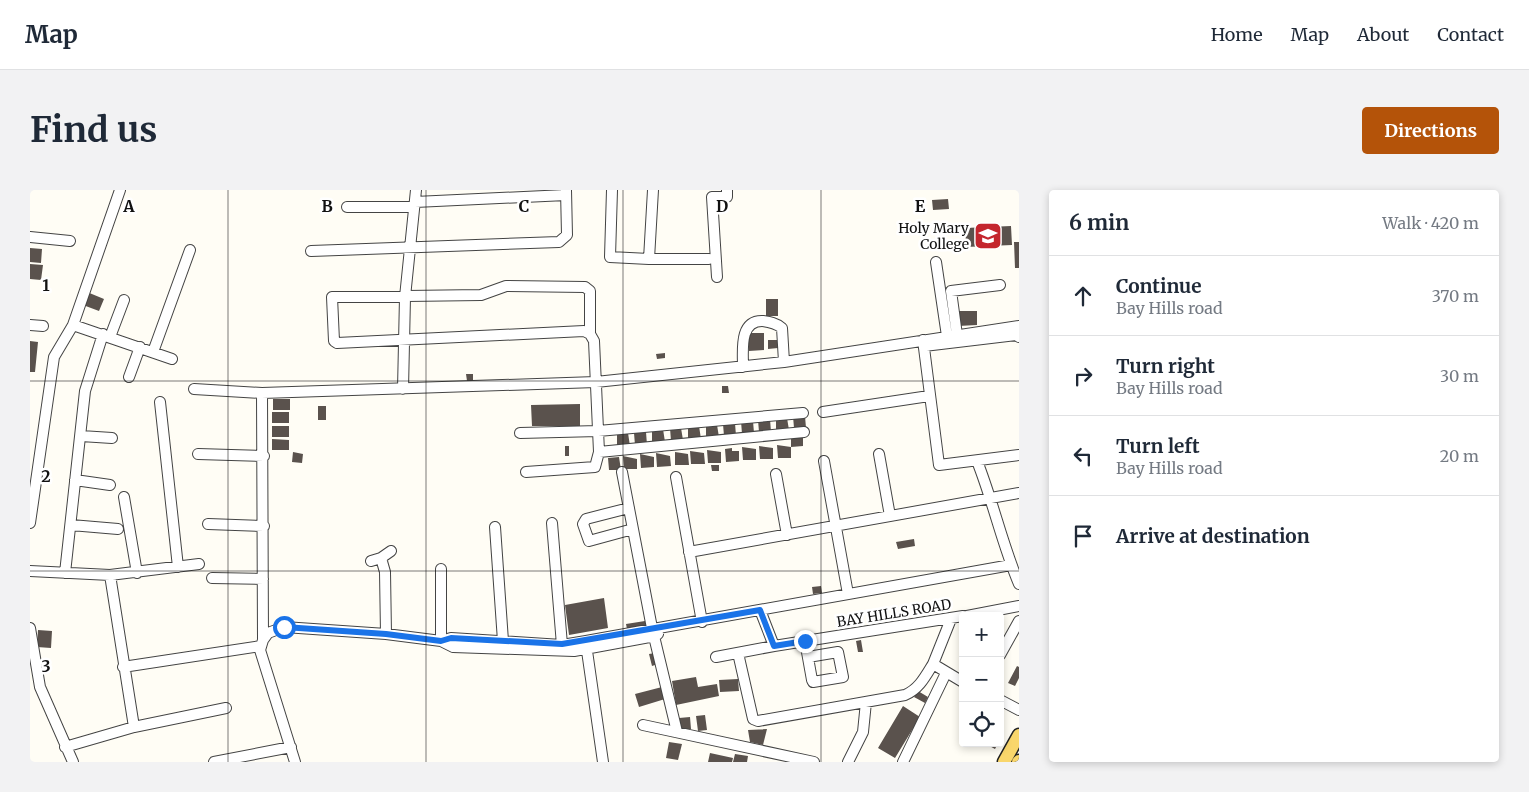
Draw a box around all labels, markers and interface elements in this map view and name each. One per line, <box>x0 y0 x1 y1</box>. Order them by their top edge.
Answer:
text: Map <box>25 19 78 50</box>
text: Home <box>1211 23 1263 46</box>
text: Map <box>1291 23 1329 46</box>
text: About <box>1357 23 1409 46</box>
text: Contact <box>1437 23 1504 46</box>
button: Directions <box>1362 107 1499 154</box>
text: Find us <box>30 108 157 152</box>
text: A <box>122 196 135 216</box>
text: B <box>321 196 333 216</box>
text: C <box>519 196 529 216</box>
text: D <box>716 196 728 216</box>
text: E <box>915 196 926 216</box>
text: 6 min <box>1069 209 1129 236</box>
text: Walk · 420 m <box>1382 213 1479 233</box>
place label: Holy Mary College <box>898 219 970 253</box>
school or university icon: Holy Mary College <box>973 221 1003 251</box>
text: Continue <box>1116 274 1202 298</box>
text: 1 <box>42 275 50 295</box>
icon: ahead <box>1069 282 1097 310</box>
text: 370 m <box>1432 286 1479 306</box>
text: Bay Hills road <box>1116 298 1223 318</box>
text: Turn right <box>1116 354 1215 378</box>
icon: right <box>1069 362 1097 390</box>
text: 30 m <box>1440 366 1479 386</box>
text: Bay Hills road <box>1116 378 1223 398</box>
text: Turn left <box>1116 434 1200 458</box>
icon: left <box>1069 442 1097 470</box>
text: 20 m <box>1440 446 1479 466</box>
text: Bay Hills road <box>1116 458 1223 478</box>
text: 2 <box>41 466 51 486</box>
icon: arrive <box>1069 522 1097 550</box>
text: Arrive at destination <box>1116 524 1310 548</box>
street label: BAY HILLS ROAD <box>835 595 953 631</box>
map controls <box>959 612 1004 747</box>
button: + <box>959 612 1004 657</box>
route start <box>273 616 296 639</box>
route end <box>794 630 817 653</box>
text: 3 <box>41 656 51 676</box>
button: − <box>959 657 1004 702</box>
button: locate <box>959 702 1004 747</box>

